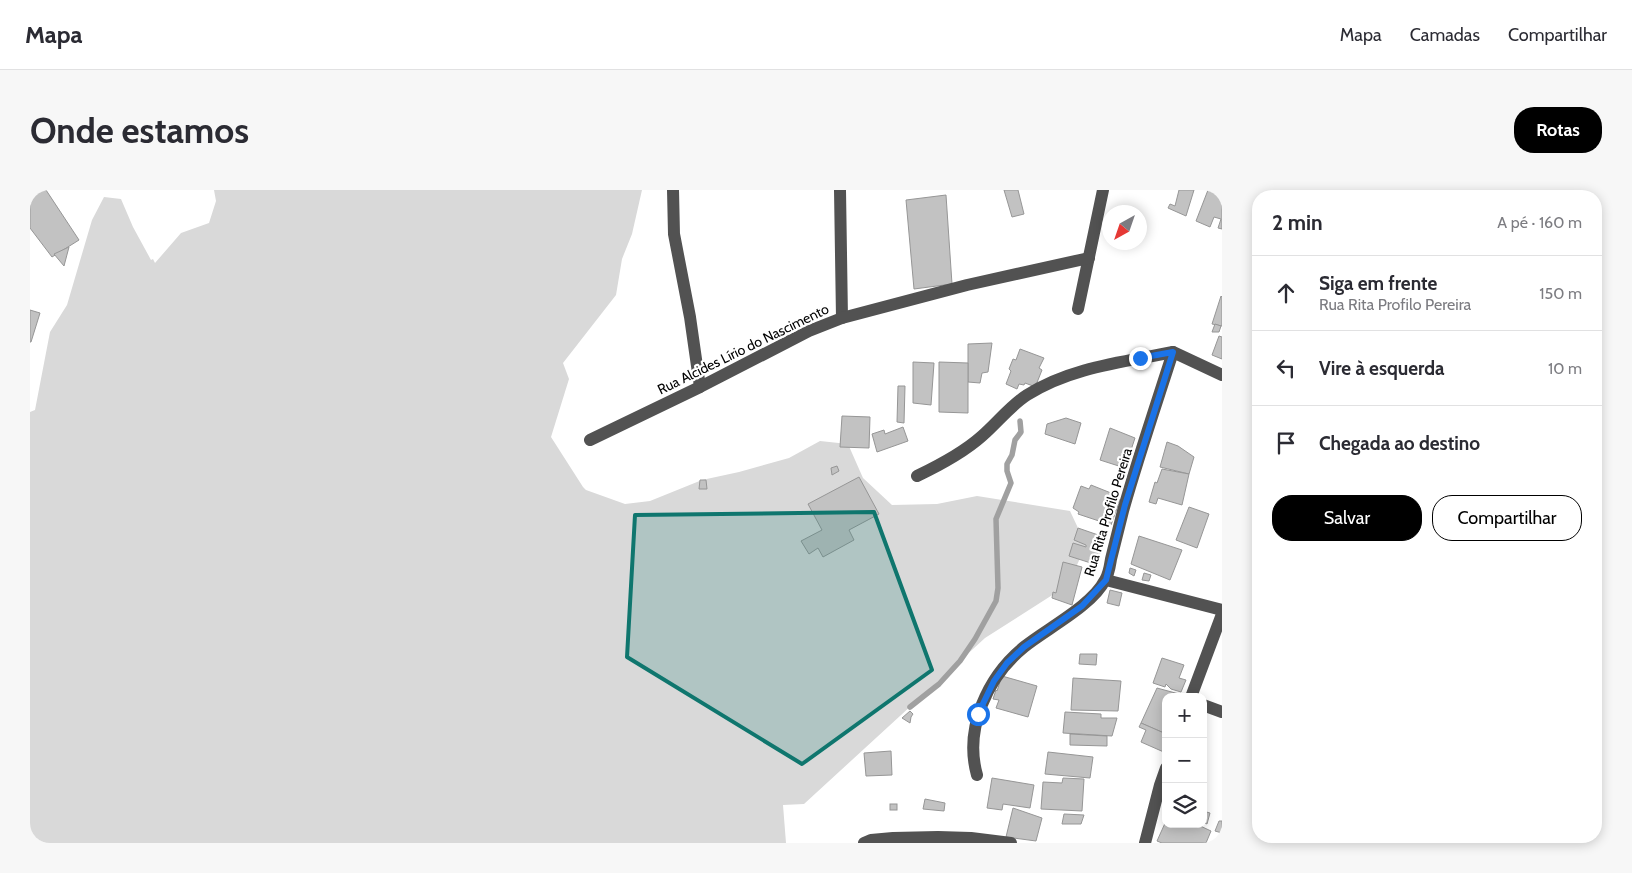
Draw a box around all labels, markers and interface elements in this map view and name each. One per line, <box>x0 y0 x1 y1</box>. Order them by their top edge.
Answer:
text: Mapa <box>25 20 82 49</box>
text: Mapa <box>1340 24 1382 46</box>
text: Camadas <box>1410 24 1480 46</box>
text: Compartilhar <box>1508 24 1607 46</box>
button: Rotas <box>1514 107 1602 153</box>
text: Onde estamos <box>30 109 249 152</box>
north arrow <box>1102 205 1147 250</box>
text: 2 min <box>1272 210 1323 235</box>
text: A pé · 160 m <box>1497 213 1582 232</box>
text: Siga em frente <box>1319 272 1437 295</box>
icon: ahead <box>1272 279 1300 307</box>
text: 150 m <box>1539 284 1582 303</box>
text: Rua Rita Profilo Pereira <box>1319 295 1471 314</box>
street label: Rua Alcides Lírio do Nascimento <box>654 299 832 398</box>
route end <box>1129 347 1152 370</box>
icon: left <box>1272 354 1300 382</box>
text: Vire à esquerda <box>1319 357 1445 380</box>
text: 10 m <box>1548 359 1582 378</box>
icon: arrive <box>1272 429 1300 457</box>
text: Chegada ao destino <box>1319 432 1480 455</box>
street label: Rua Rita Profilo Pereira <box>1080 445 1136 578</box>
button: Salvar <box>1272 495 1422 541</box>
button: Compartilhar <box>1432 495 1582 541</box>
map controls <box>1162 693 1207 828</box>
button: + <box>1162 693 1207 738</box>
route start <box>967 703 990 726</box>
button: − <box>1162 738 1207 783</box>
button: layers <box>1162 783 1207 828</box>

